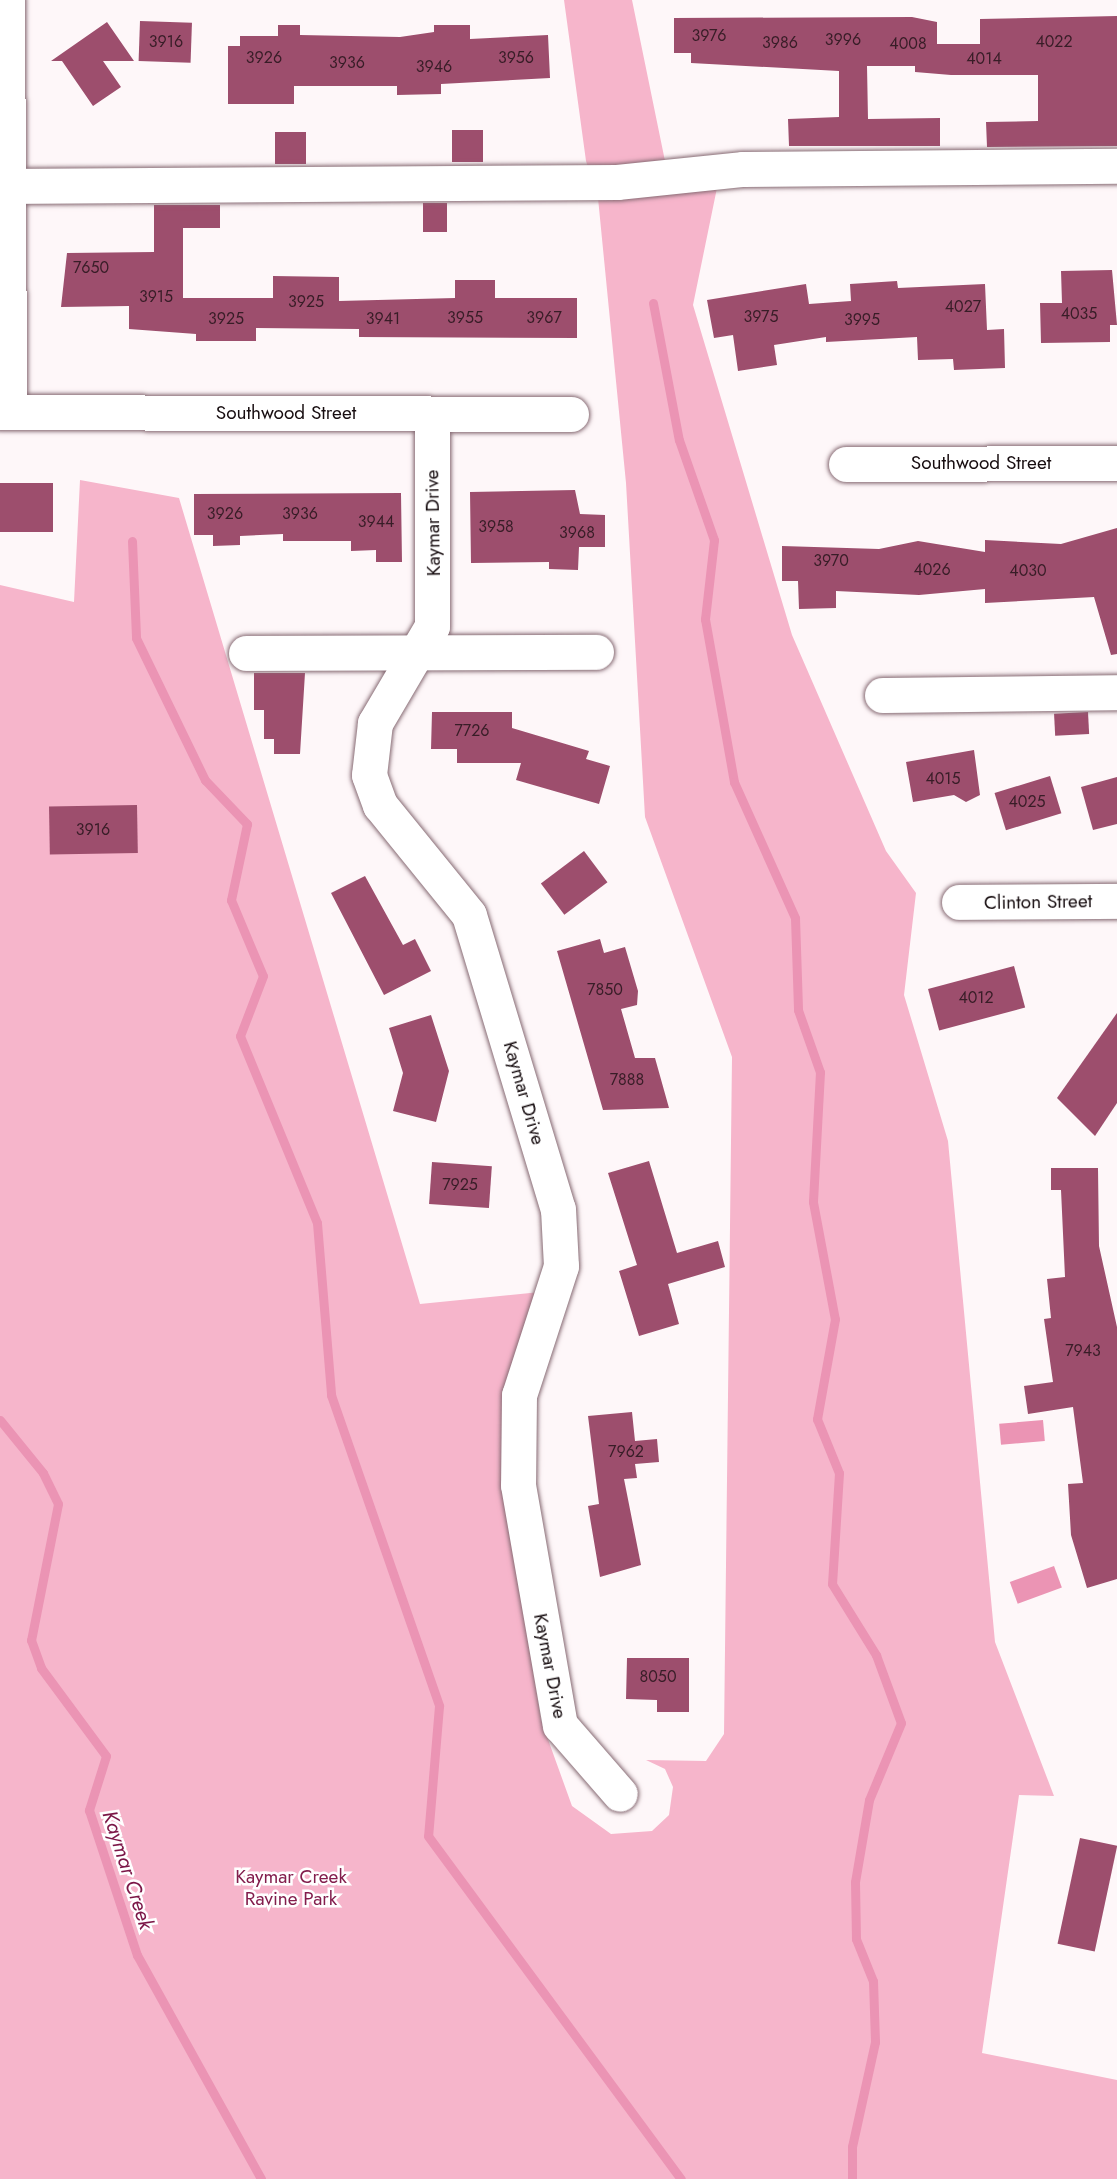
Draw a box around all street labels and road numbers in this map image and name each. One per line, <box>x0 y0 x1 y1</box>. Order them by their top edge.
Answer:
street label: Southwood Street <box>216 402 356 424</box>
street label: Southwood Street <box>911 452 1051 474</box>
street label: Kaymar Drive <box>421 470 445 576</box>
street label: Clinton Street <box>984 890 1092 914</box>
street label: Kaymar Drive <box>498 1039 550 1147</box>
street label: Kaymar Drive <box>529 1612 571 1720</box>

